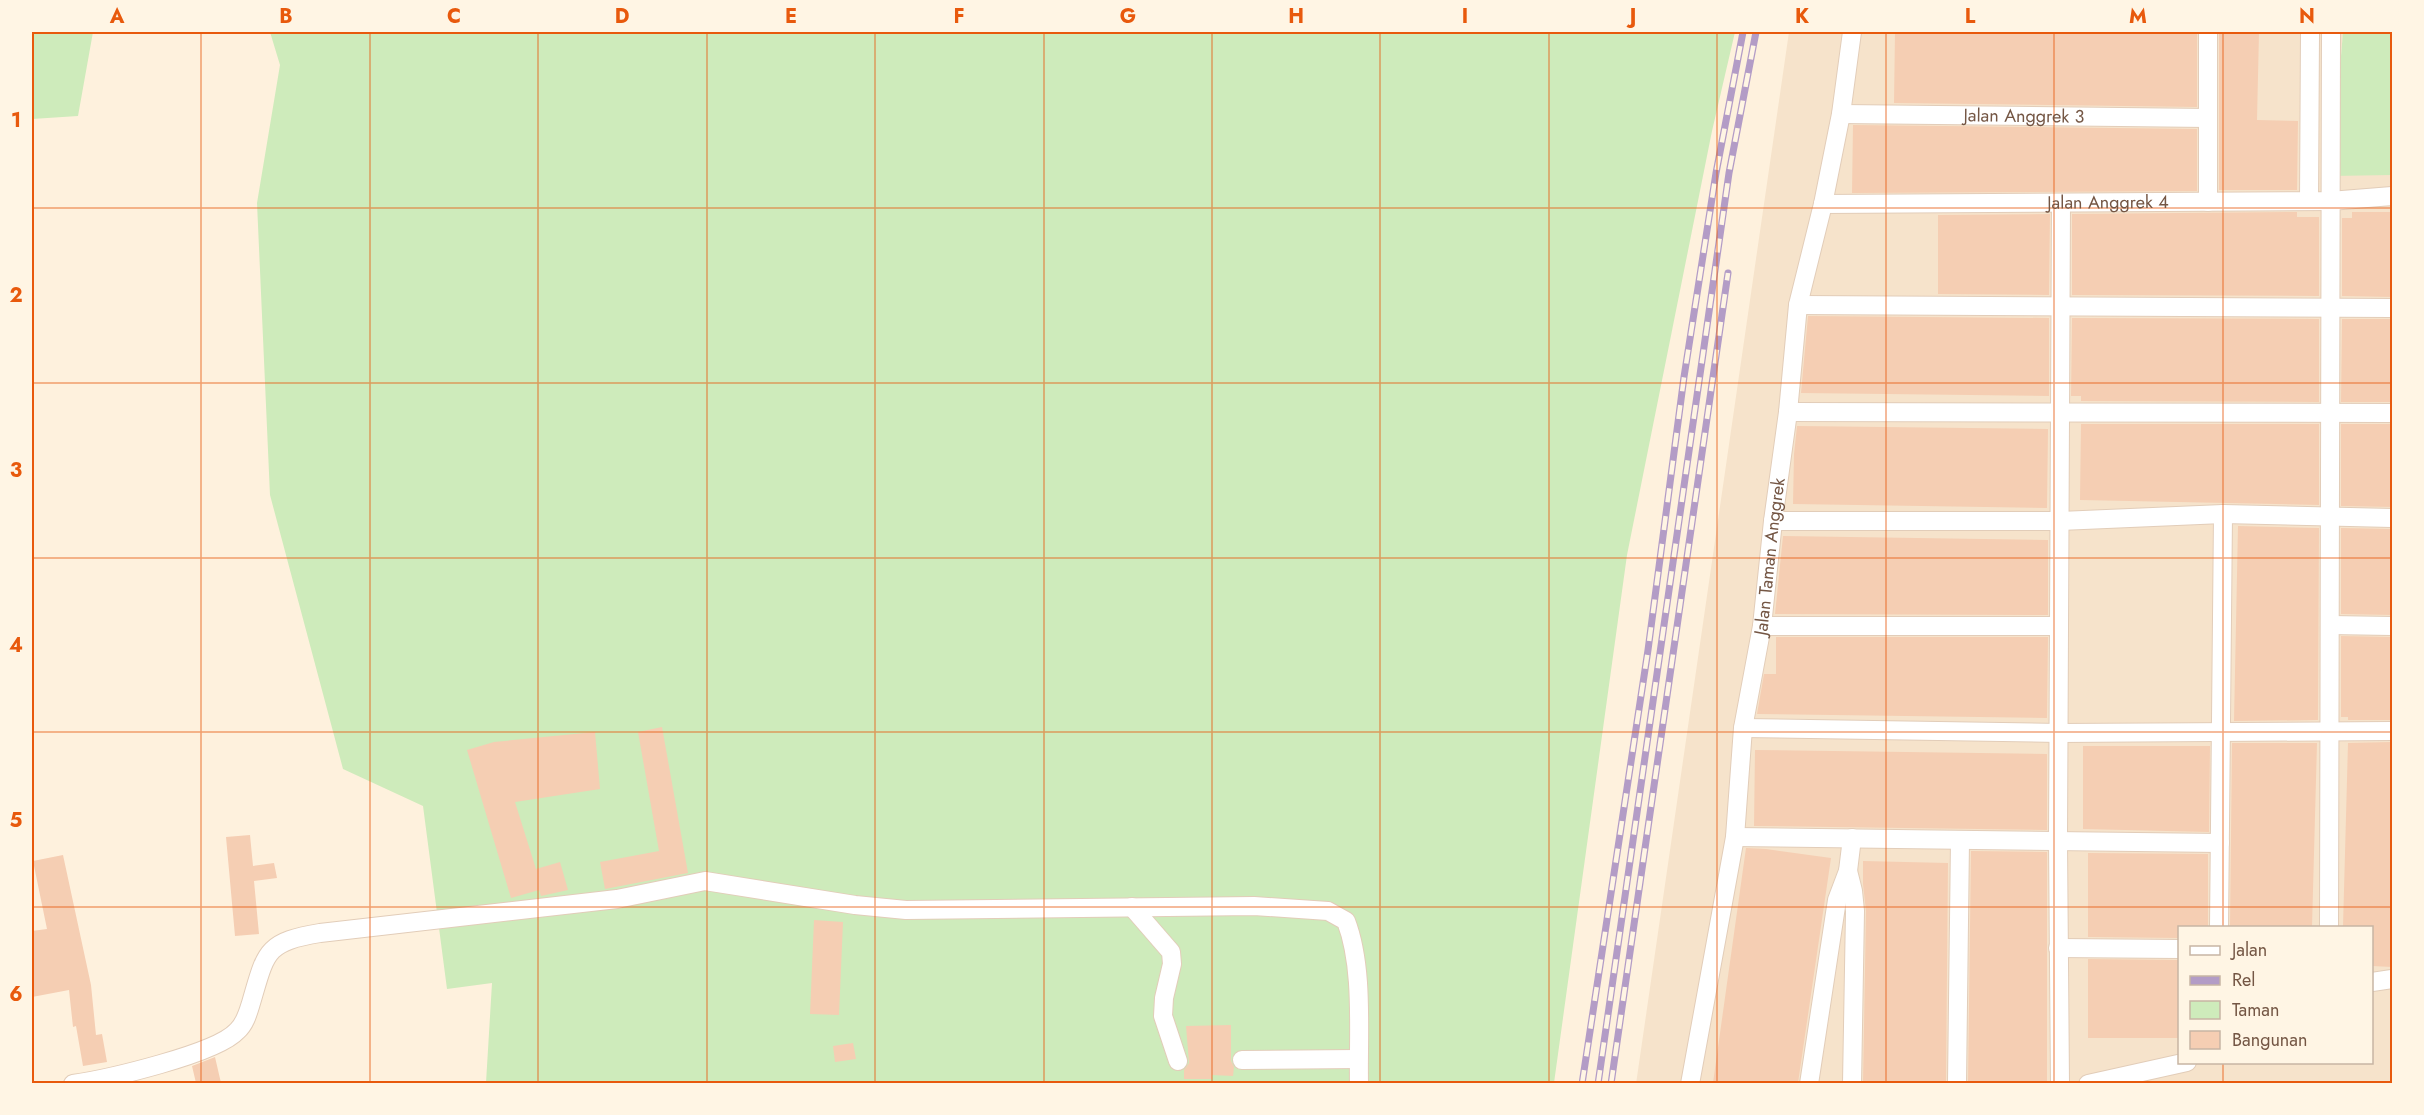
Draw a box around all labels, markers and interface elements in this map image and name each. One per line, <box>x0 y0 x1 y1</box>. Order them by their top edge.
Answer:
text: A <box>109 2 125 31</box>
text: B <box>279 2 293 31</box>
text: C <box>447 2 461 31</box>
text: D <box>615 2 629 31</box>
text: E <box>785 2 797 31</box>
text: F <box>953 2 965 31</box>
text: G <box>1120 2 1136 31</box>
text: H <box>1288 2 1304 31</box>
text: I <box>1462 2 1468 31</box>
text: J <box>1626 2 1636 31</box>
text: K <box>1795 2 1809 31</box>
text: L <box>1965 2 1976 31</box>
text: M <box>2129 2 2147 31</box>
text: N <box>2299 2 2315 31</box>
street label: Jalan Anggrek 3 <box>1961 102 2085 130</box>
text: 1 <box>11 106 21 135</box>
street label: Jalan Anggrek 4 <box>2045 189 2169 216</box>
text: 2 <box>9 281 23 310</box>
text: 3 <box>10 456 22 485</box>
street label: Jalan Taman Anggrek <box>1747 476 1792 640</box>
text: 4 <box>9 631 23 660</box>
text: 5 <box>10 806 23 835</box>
legend <box>2178 926 2373 1064</box>
text: Jalan <box>2230 937 2267 963</box>
text: Rel <box>2232 967 2256 993</box>
text: 6 <box>9 980 23 1009</box>
text: Taman <box>2232 997 2279 1023</box>
text: Bangunan <box>2232 1027 2307 1053</box>

